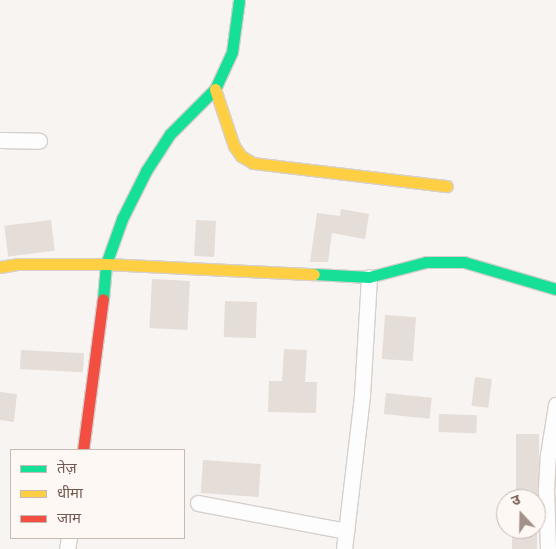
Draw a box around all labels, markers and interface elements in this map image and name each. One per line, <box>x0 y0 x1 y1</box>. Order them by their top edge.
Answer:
legend <box>10 449 185 539</box>
text: तेज़ <box>57 459 77 477</box>
text: धीमा <box>57 484 83 502</box>
north arrow <box>496 489 546 539</box>
text: उ <box>509 491 523 510</box>
text: जाम <box>57 509 81 527</box>

